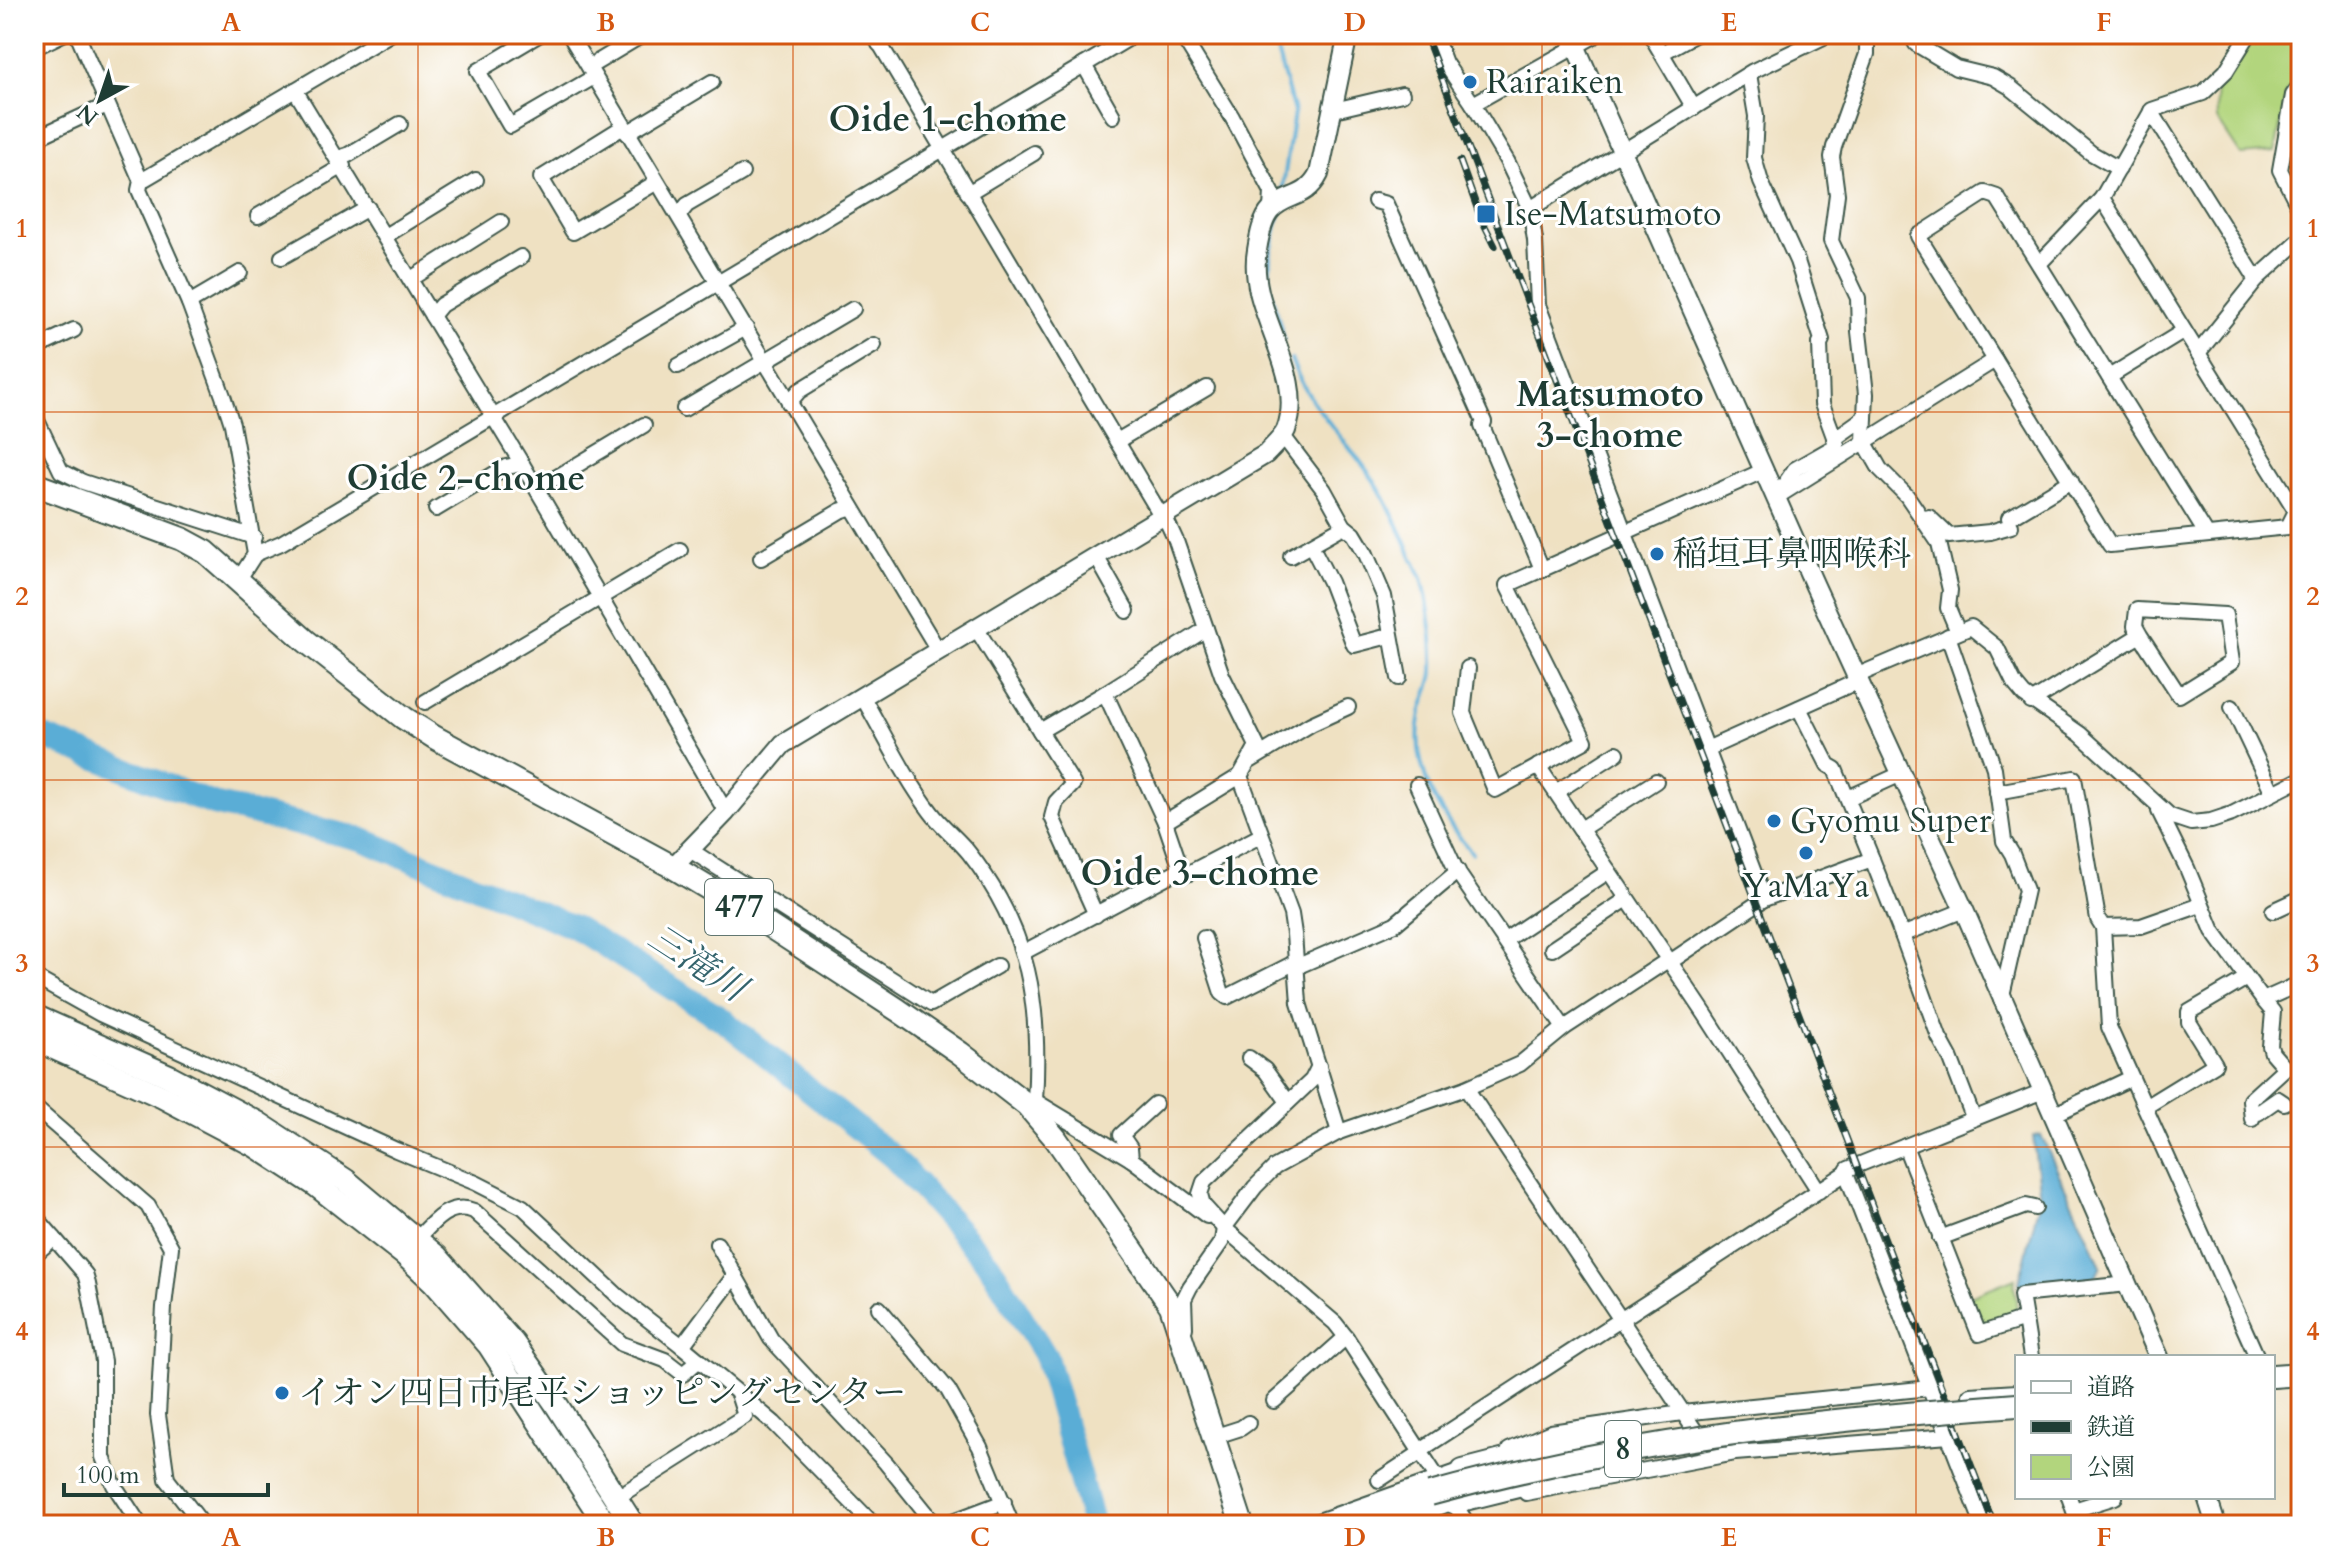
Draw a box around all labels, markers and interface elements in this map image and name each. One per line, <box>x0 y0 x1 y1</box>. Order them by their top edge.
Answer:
text: A <box>221 5 241 40</box>
text: B <box>597 5 615 40</box>
text: C <box>970 5 990 40</box>
text: D <box>1344 5 1366 40</box>
text: E <box>1721 5 1737 40</box>
text: F <box>2096 5 2112 40</box>
place label: Rairaiken <box>1486 59 1623 105</box>
north arrow <box>60 60 140 140</box>
marker: Rairaiken <box>1461 73 1479 91</box>
district label: Oide 1-chome <box>829 95 1067 144</box>
text: N <box>71 97 105 132</box>
place label: Ise-Matsumoto <box>1504 191 1721 237</box>
marker: Ise-Matsumoto <box>1475 203 1497 225</box>
text: 1 <box>15 211 29 246</box>
text: 1 <box>2306 211 2320 246</box>
district label: Matsumoto 3-chome <box>1516 370 1704 460</box>
district label: Oide 2-chome <box>347 454 585 503</box>
place label: 稲垣耳鼻咽喉科 <box>1673 531 1911 577</box>
marker: 稲垣耳鼻咽喉科 <box>1648 545 1666 563</box>
text: 2 <box>15 579 29 614</box>
text: 2 <box>2306 579 2320 614</box>
place label: Gyomu Super <box>1790 798 1992 844</box>
marker: Gyomu Super <box>1765 812 1783 830</box>
marker: YaMaYa <box>1797 844 1815 862</box>
district label: Oide 3-chome <box>1081 849 1319 898</box>
place label: YaMaYa <box>1743 863 1870 909</box>
road number: 477 <box>705 879 773 935</box>
water label: 三滝川 <box>638 913 759 1015</box>
text: 3 <box>15 946 29 981</box>
text: 3 <box>2306 946 2320 981</box>
text: 4 <box>15 1314 29 1349</box>
text: 4 <box>2306 1314 2320 1349</box>
legend <box>2015 1355 2275 1499</box>
place label: イオン四日市尾平ショッピングセンター <box>298 1370 906 1416</box>
text: 道路 <box>2087 1371 2135 1404</box>
marker: イオン四日市尾平ショッピングセンター <box>273 1384 291 1402</box>
text: 鉄道 <box>2087 1411 2135 1444</box>
road number: 8 <box>1605 1421 1641 1477</box>
scale bar <box>64 1447 268 1497</box>
text: 公園 <box>2087 1451 2135 1484</box>
text: 100 m <box>76 1459 140 1492</box>
text: A <box>221 1520 241 1555</box>
text: B <box>597 1520 615 1555</box>
text: C <box>970 1520 990 1555</box>
text: D <box>1344 1520 1366 1555</box>
text: E <box>1721 1520 1737 1555</box>
text: F <box>2096 1520 2112 1555</box>

